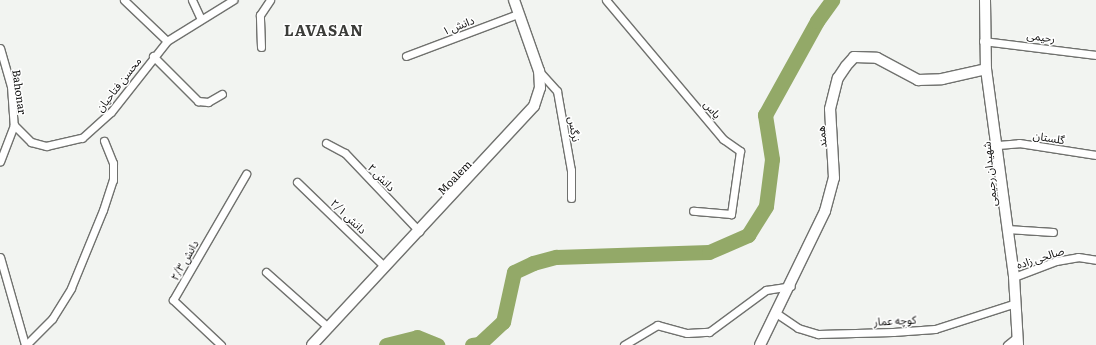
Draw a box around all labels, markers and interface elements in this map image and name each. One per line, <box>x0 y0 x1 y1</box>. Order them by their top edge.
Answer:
street label: دانش ۱ <box>440 13 476 37</box>
district label: LAVASAN <box>284 21 364 39</box>
street label: رحیمی <box>1026 27 1056 45</box>
street label: محسن فتاحیان <box>93 54 143 114</box>
street label: Bahonar <box>10 69 30 115</box>
street label: یاس <box>702 97 724 121</box>
street label: نرگس <box>566 115 584 143</box>
street label: همند <box>813 125 829 149</box>
street label: گلستان <box>1032 128 1066 146</box>
street label: شهیدان رحیمی <box>979 141 999 207</box>
street label: Moalem <box>434 157 474 197</box>
street label: دانش ۲ <box>366 160 398 194</box>
street label: دانش ۲/۱ <box>328 196 370 236</box>
street label: دانش ۲/۳ <box>167 238 201 282</box>
street label: صالحی زاده <box>1014 243 1066 271</box>
street label: کوچه عمار <box>873 312 917 328</box>

